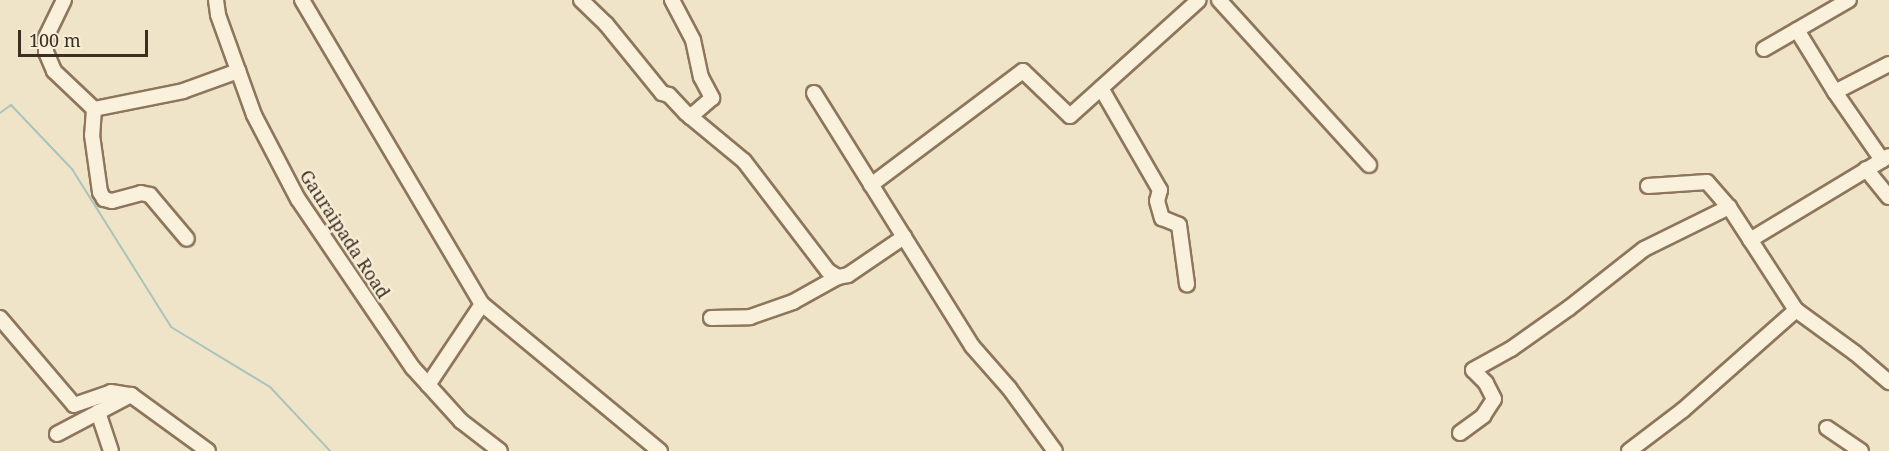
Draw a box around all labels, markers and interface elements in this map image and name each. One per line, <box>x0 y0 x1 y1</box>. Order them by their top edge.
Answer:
scale bar <box>21 18 152 56</box>
text: 100 m <box>29 28 81 52</box>
street label: Gauraipada Road <box>295 166 395 302</box>

